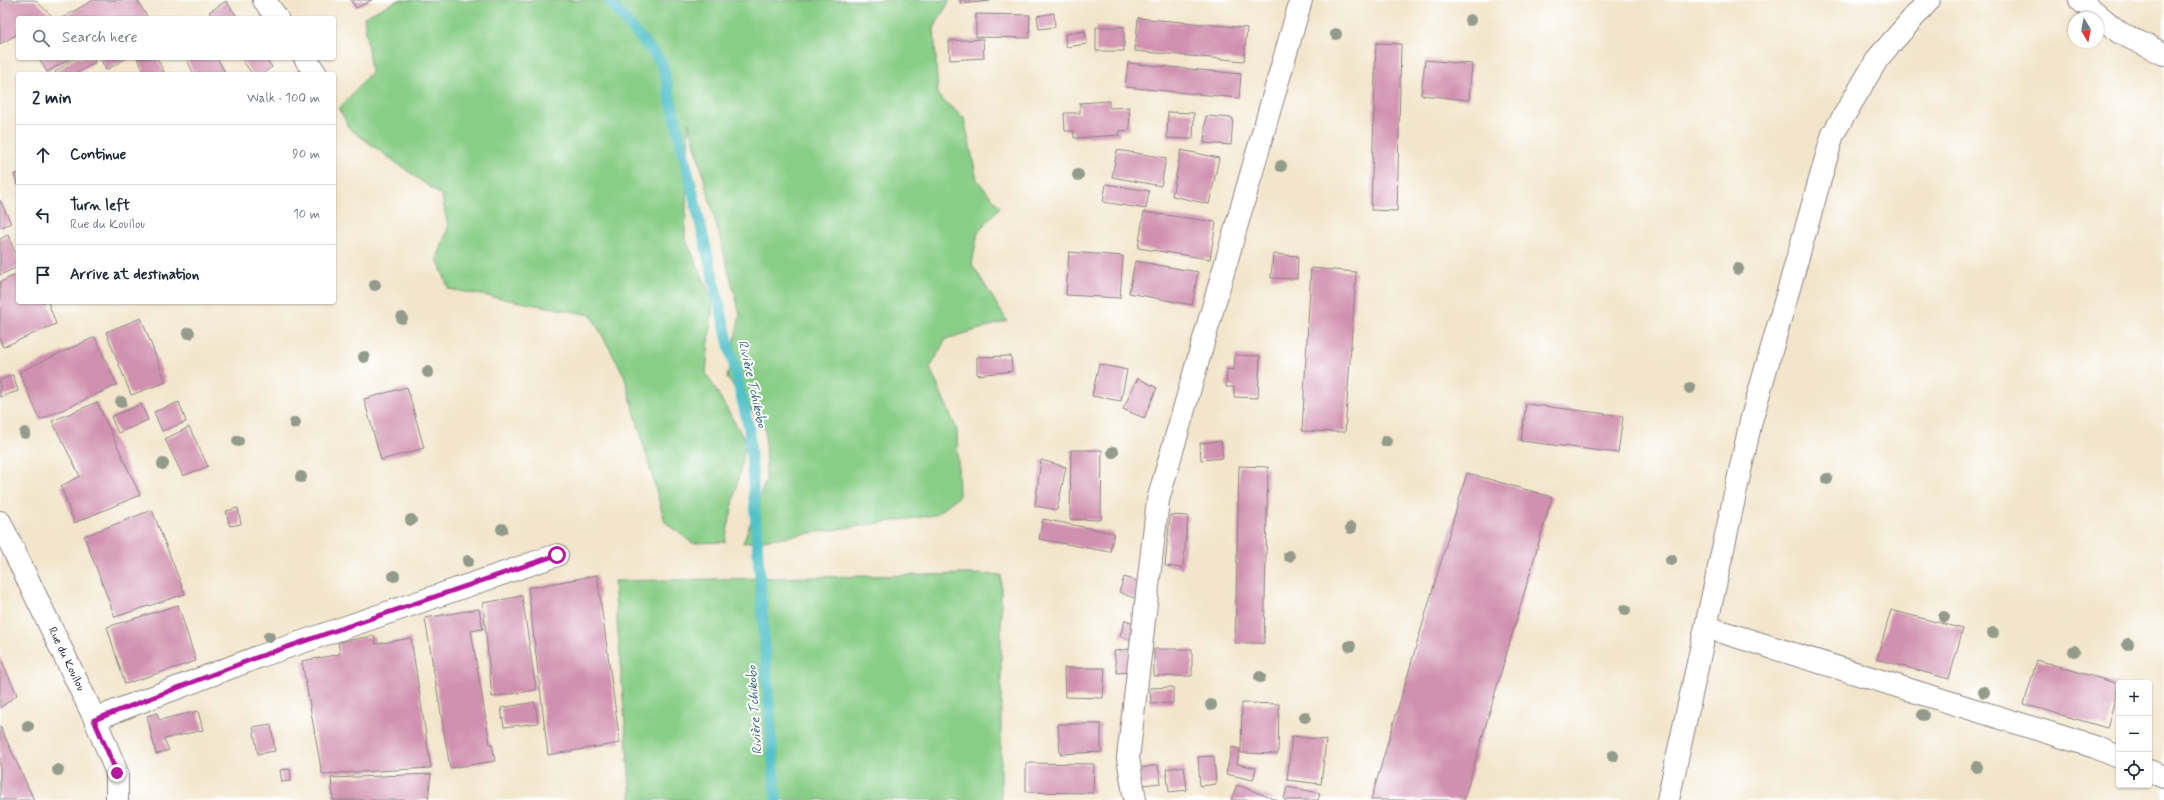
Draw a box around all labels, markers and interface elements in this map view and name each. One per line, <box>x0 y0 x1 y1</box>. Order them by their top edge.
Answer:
north arrow <box>2068 12 2104 48</box>
search box <box>16 16 336 60</box>
icon: search <box>30 27 52 49</box>
text: Search here <box>62 28 138 48</box>
text: 2 min <box>32 87 72 109</box>
text: Walk · 100 m <box>247 90 320 107</box>
icon: ahead <box>32 144 54 166</box>
text: Continue <box>70 145 126 165</box>
text: 90 m <box>292 146 320 163</box>
text: Turn left <box>70 196 130 216</box>
icon: left <box>32 204 54 226</box>
text: 10 m <box>293 206 320 223</box>
text: Rue du Kouilou <box>70 216 145 233</box>
icon: arrive <box>32 264 54 286</box>
text: Arrive at destination <box>70 265 199 285</box>
water label: Rivière Tchikobo <box>734 339 771 430</box>
route start <box>548 546 566 564</box>
street label: Rue du Kouilou <box>44 624 88 694</box>
water label: Rivière Tchikobo <box>743 664 767 755</box>
map controls <box>2116 680 2152 788</box>
button: + <box>2116 680 2152 716</box>
button: − <box>2116 716 2152 752</box>
button: locate <box>2116 752 2152 788</box>
route end <box>108 764 126 782</box>

